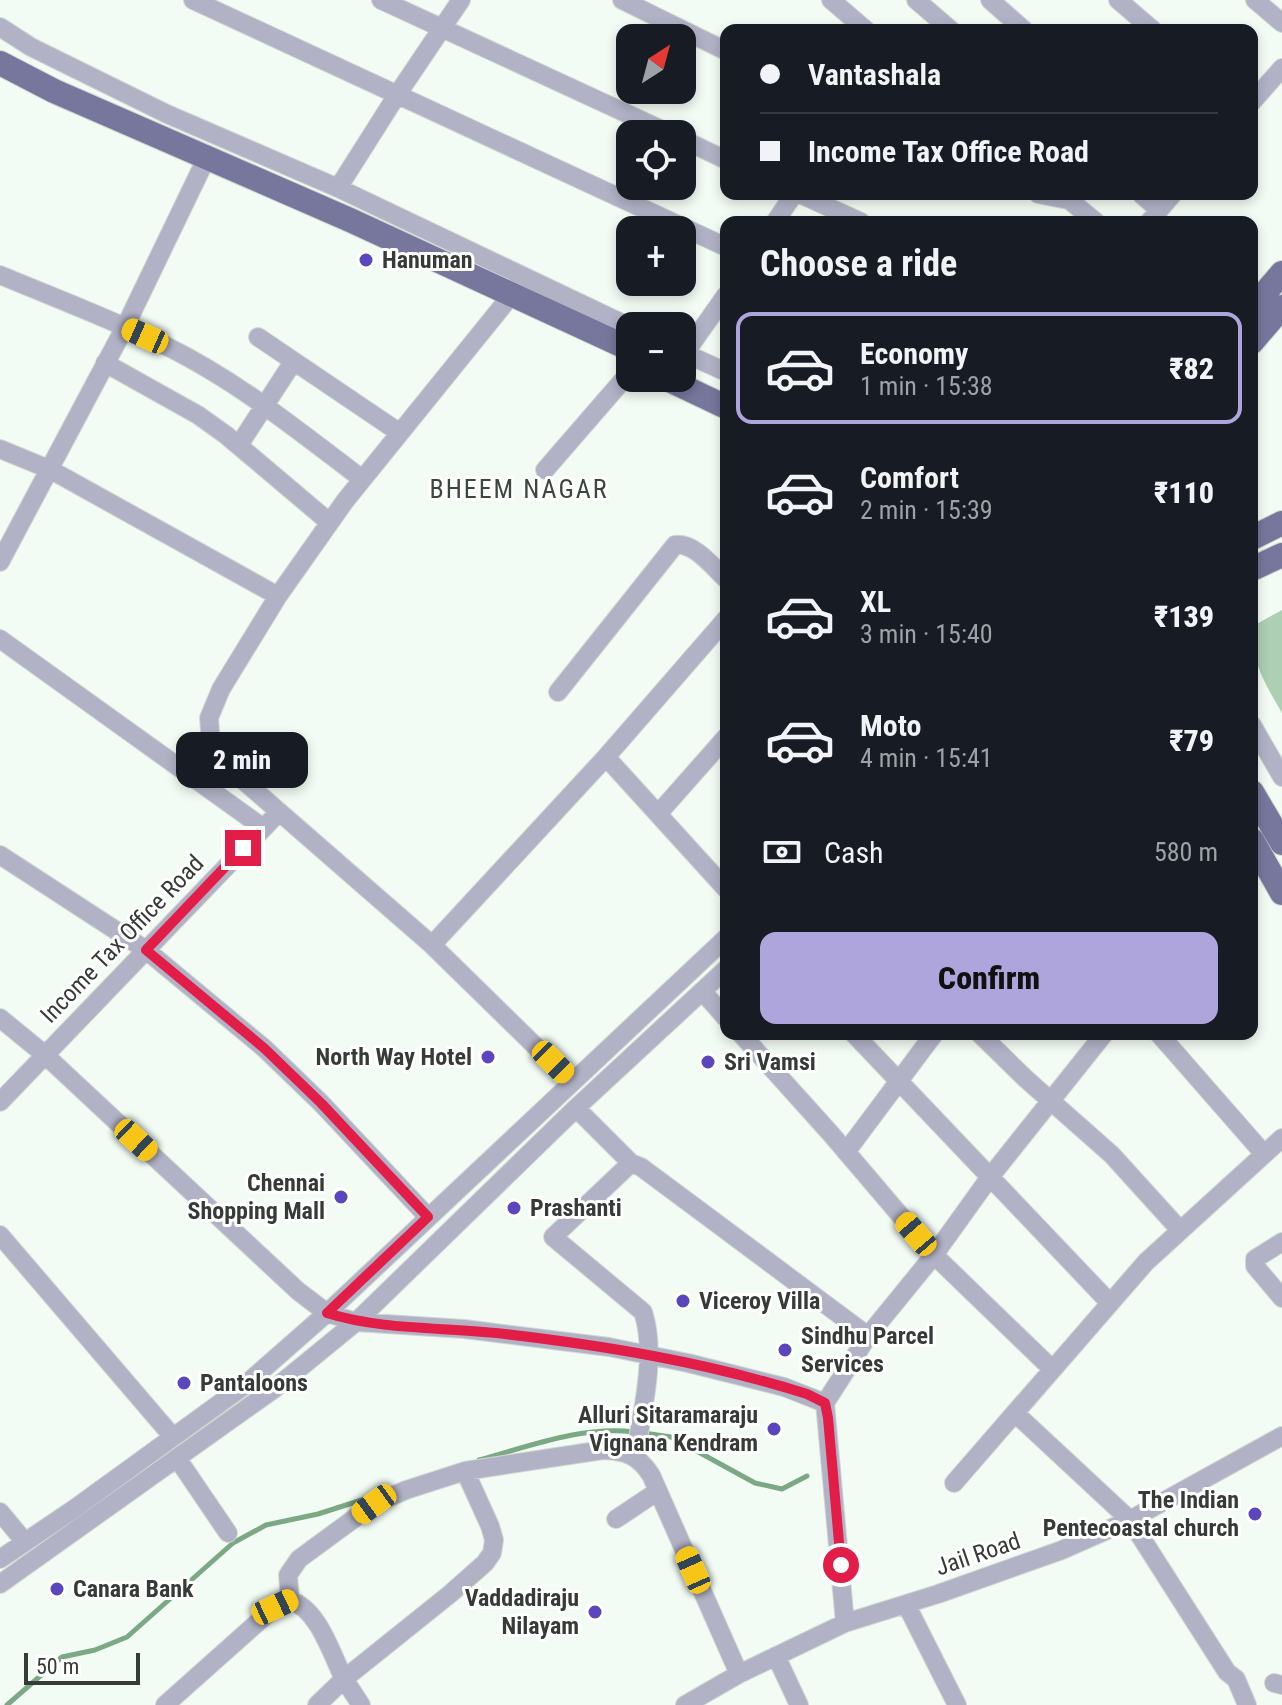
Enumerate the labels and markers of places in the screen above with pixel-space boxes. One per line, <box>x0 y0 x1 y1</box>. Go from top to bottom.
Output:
place label: Hanuman <box>382 246 473 274</box>
marker: Hanuman <box>357 251 375 269</box>
place label: North Way Hotel <box>316 1043 472 1071</box>
marker: North Way Hotel <box>479 1048 497 1066</box>
place label: Sri Vamsi <box>724 1048 816 1076</box>
marker: Sri Vamsi <box>699 1053 717 1071</box>
place label: Chennai Shopping Mall <box>187 1169 325 1225</box>
marker: Chennai Shopping Mall <box>332 1188 350 1206</box>
place label: Prashanti <box>530 1194 622 1222</box>
marker: Prashanti <box>505 1199 523 1217</box>
place label: Viceroy Villa <box>699 1287 820 1315</box>
marker: Viceroy Villa <box>674 1292 692 1310</box>
place label: Sindhu Parcel Services <box>801 1322 934 1378</box>
marker: Sindhu Parcel Services <box>776 1341 794 1359</box>
place label: Pantaloons <box>200 1369 308 1397</box>
marker: Pantaloons <box>175 1374 193 1392</box>
place label: Alluri Sitaramaraju Vignana Kendram <box>578 1401 758 1457</box>
marker: Alluri Sitaramaraju Vignana Kendram <box>765 1420 783 1438</box>
place label: The Indian Pentecoastal church <box>1043 1486 1239 1542</box>
marker: The Indian Pentecoastal church <box>1246 1505 1264 1523</box>
place label: Canara Bank <box>73 1575 194 1603</box>
marker: Canara Bank <box>48 1580 66 1598</box>
place label: Vaddadiraju Nilayam <box>465 1584 579 1640</box>
marker: Vaddadiraju Nilayam <box>586 1603 604 1621</box>

